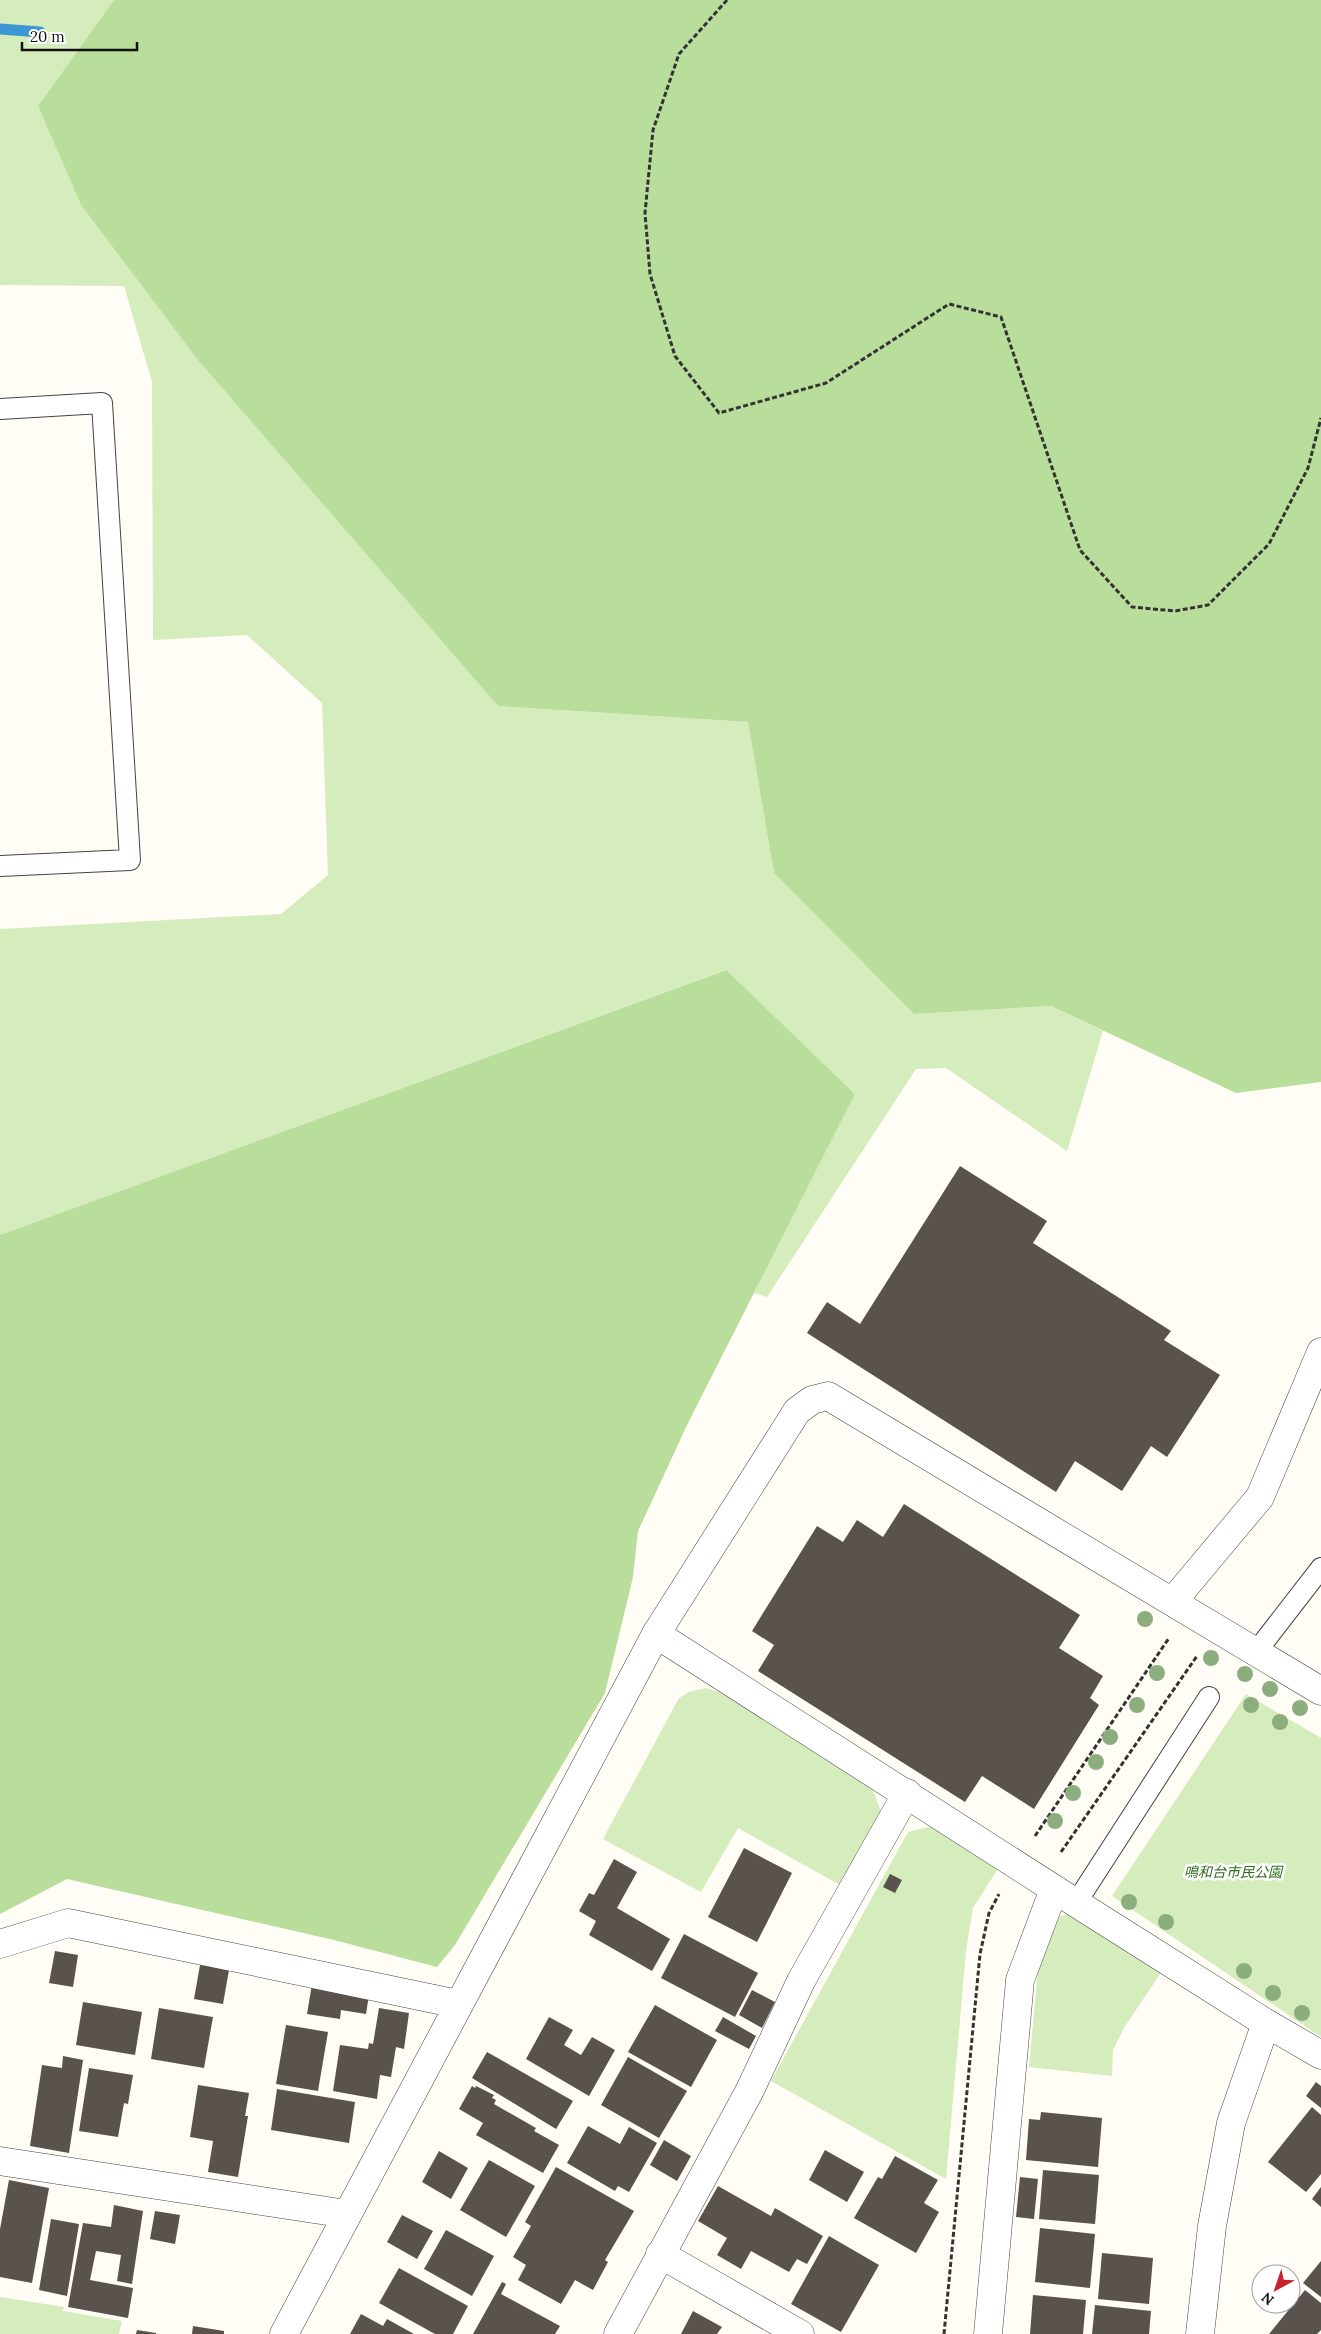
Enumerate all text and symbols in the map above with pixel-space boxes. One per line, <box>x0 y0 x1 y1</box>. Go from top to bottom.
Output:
scale bar <box>22 20 138 52</box>
text: 20 m <box>30 27 65 46</box>
park label: 鳴和台市民公園 <box>1184 1863 1284 1881</box>
north arrow <box>1251 2264 1301 2314</box>
text: N <box>1258 2288 1278 2309</box>

